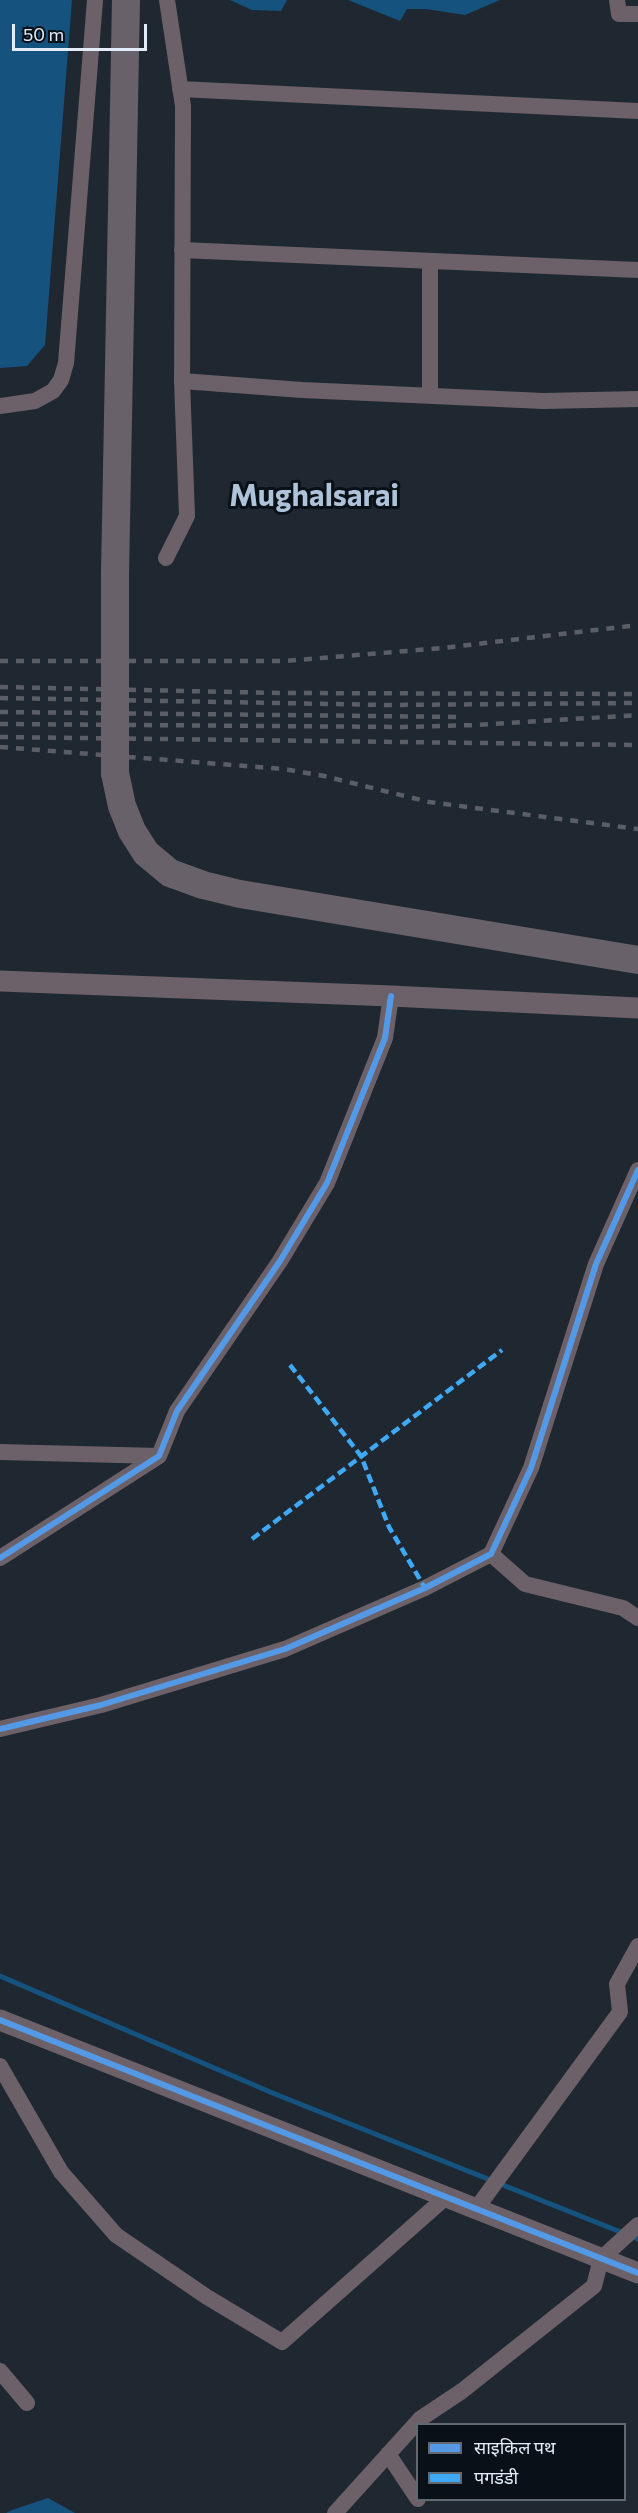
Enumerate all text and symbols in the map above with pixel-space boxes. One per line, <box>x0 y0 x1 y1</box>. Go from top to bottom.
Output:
scale bar <box>15 12 150 50</box>
text: 50 m <box>23 23 64 45</box>
district label: Mughalsarai <box>229 478 399 514</box>
legend <box>416 2423 626 2501</box>
text: साइकिल पथ <box>474 2436 556 2458</box>
text: पगडंडी <box>474 2466 518 2488</box>

